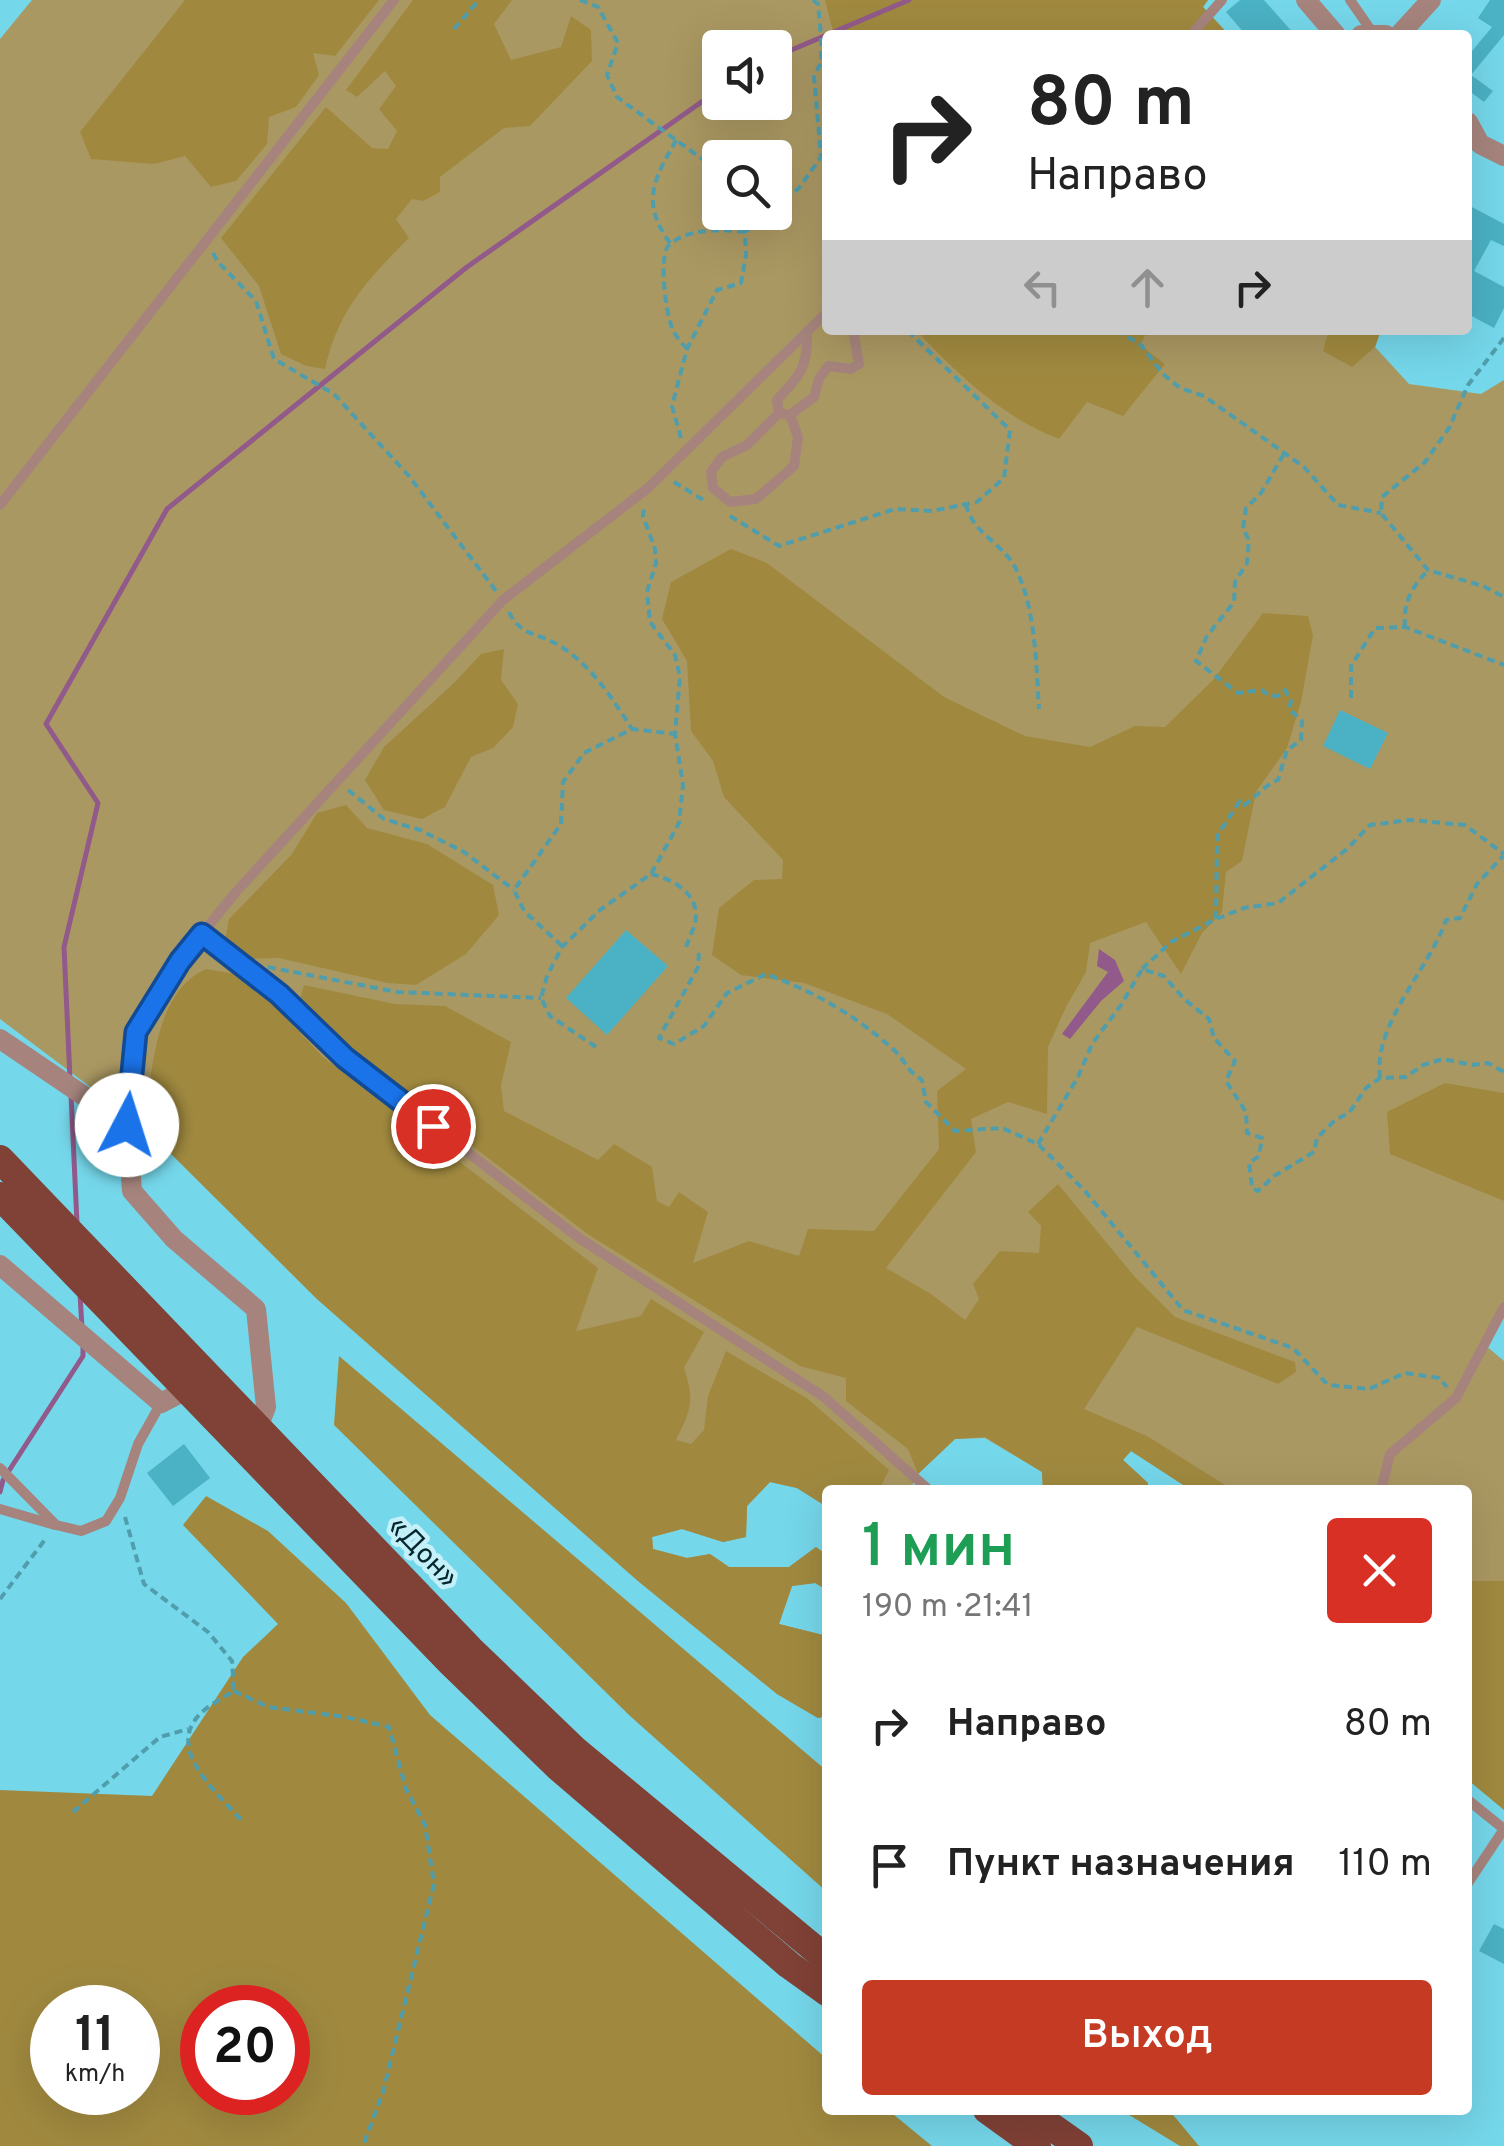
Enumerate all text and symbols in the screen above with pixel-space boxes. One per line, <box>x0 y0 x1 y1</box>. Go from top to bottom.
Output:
map controls <box>702 30 792 230</box>
button: sound <box>702 30 792 120</box>
text: 80 m <box>1027 62 1195 151</box>
icon: right <box>862 70 992 200</box>
button: search <box>702 140 792 230</box>
text: Направо <box>1027 149 1208 206</box>
icon: left <box>1015 260 1070 315</box>
icon: ahead <box>1120 260 1175 315</box>
icon: right <box>1225 260 1280 315</box>
position arrow <box>75 1073 179 1177</box>
pin <box>391 1084 476 1169</box>
icon: arrive <box>406 1099 461 1154</box>
street label: «Дон» <box>379 1510 465 1596</box>
text: 1 мин <box>862 1512 1015 1588</box>
button: close <box>1327 1518 1432 1623</box>
text: 190 m · 21:41 <box>862 1588 1034 1628</box>
icon: right <box>862 1698 917 1753</box>
text: Направо <box>947 1701 1107 1750</box>
text: 80 m <box>1344 1701 1432 1750</box>
icon: arrive <box>862 1838 917 1893</box>
text: Пункт назначения <box>947 1841 1295 1890</box>
text: 110 m <box>1338 1841 1432 1890</box>
button: Выход <box>862 1980 1432 2095</box>
speed limit sign: 20 <box>180 1985 310 2115</box>
text: 11 <box>75 2006 115 2069</box>
text: km/h <box>65 2059 125 2091</box>

